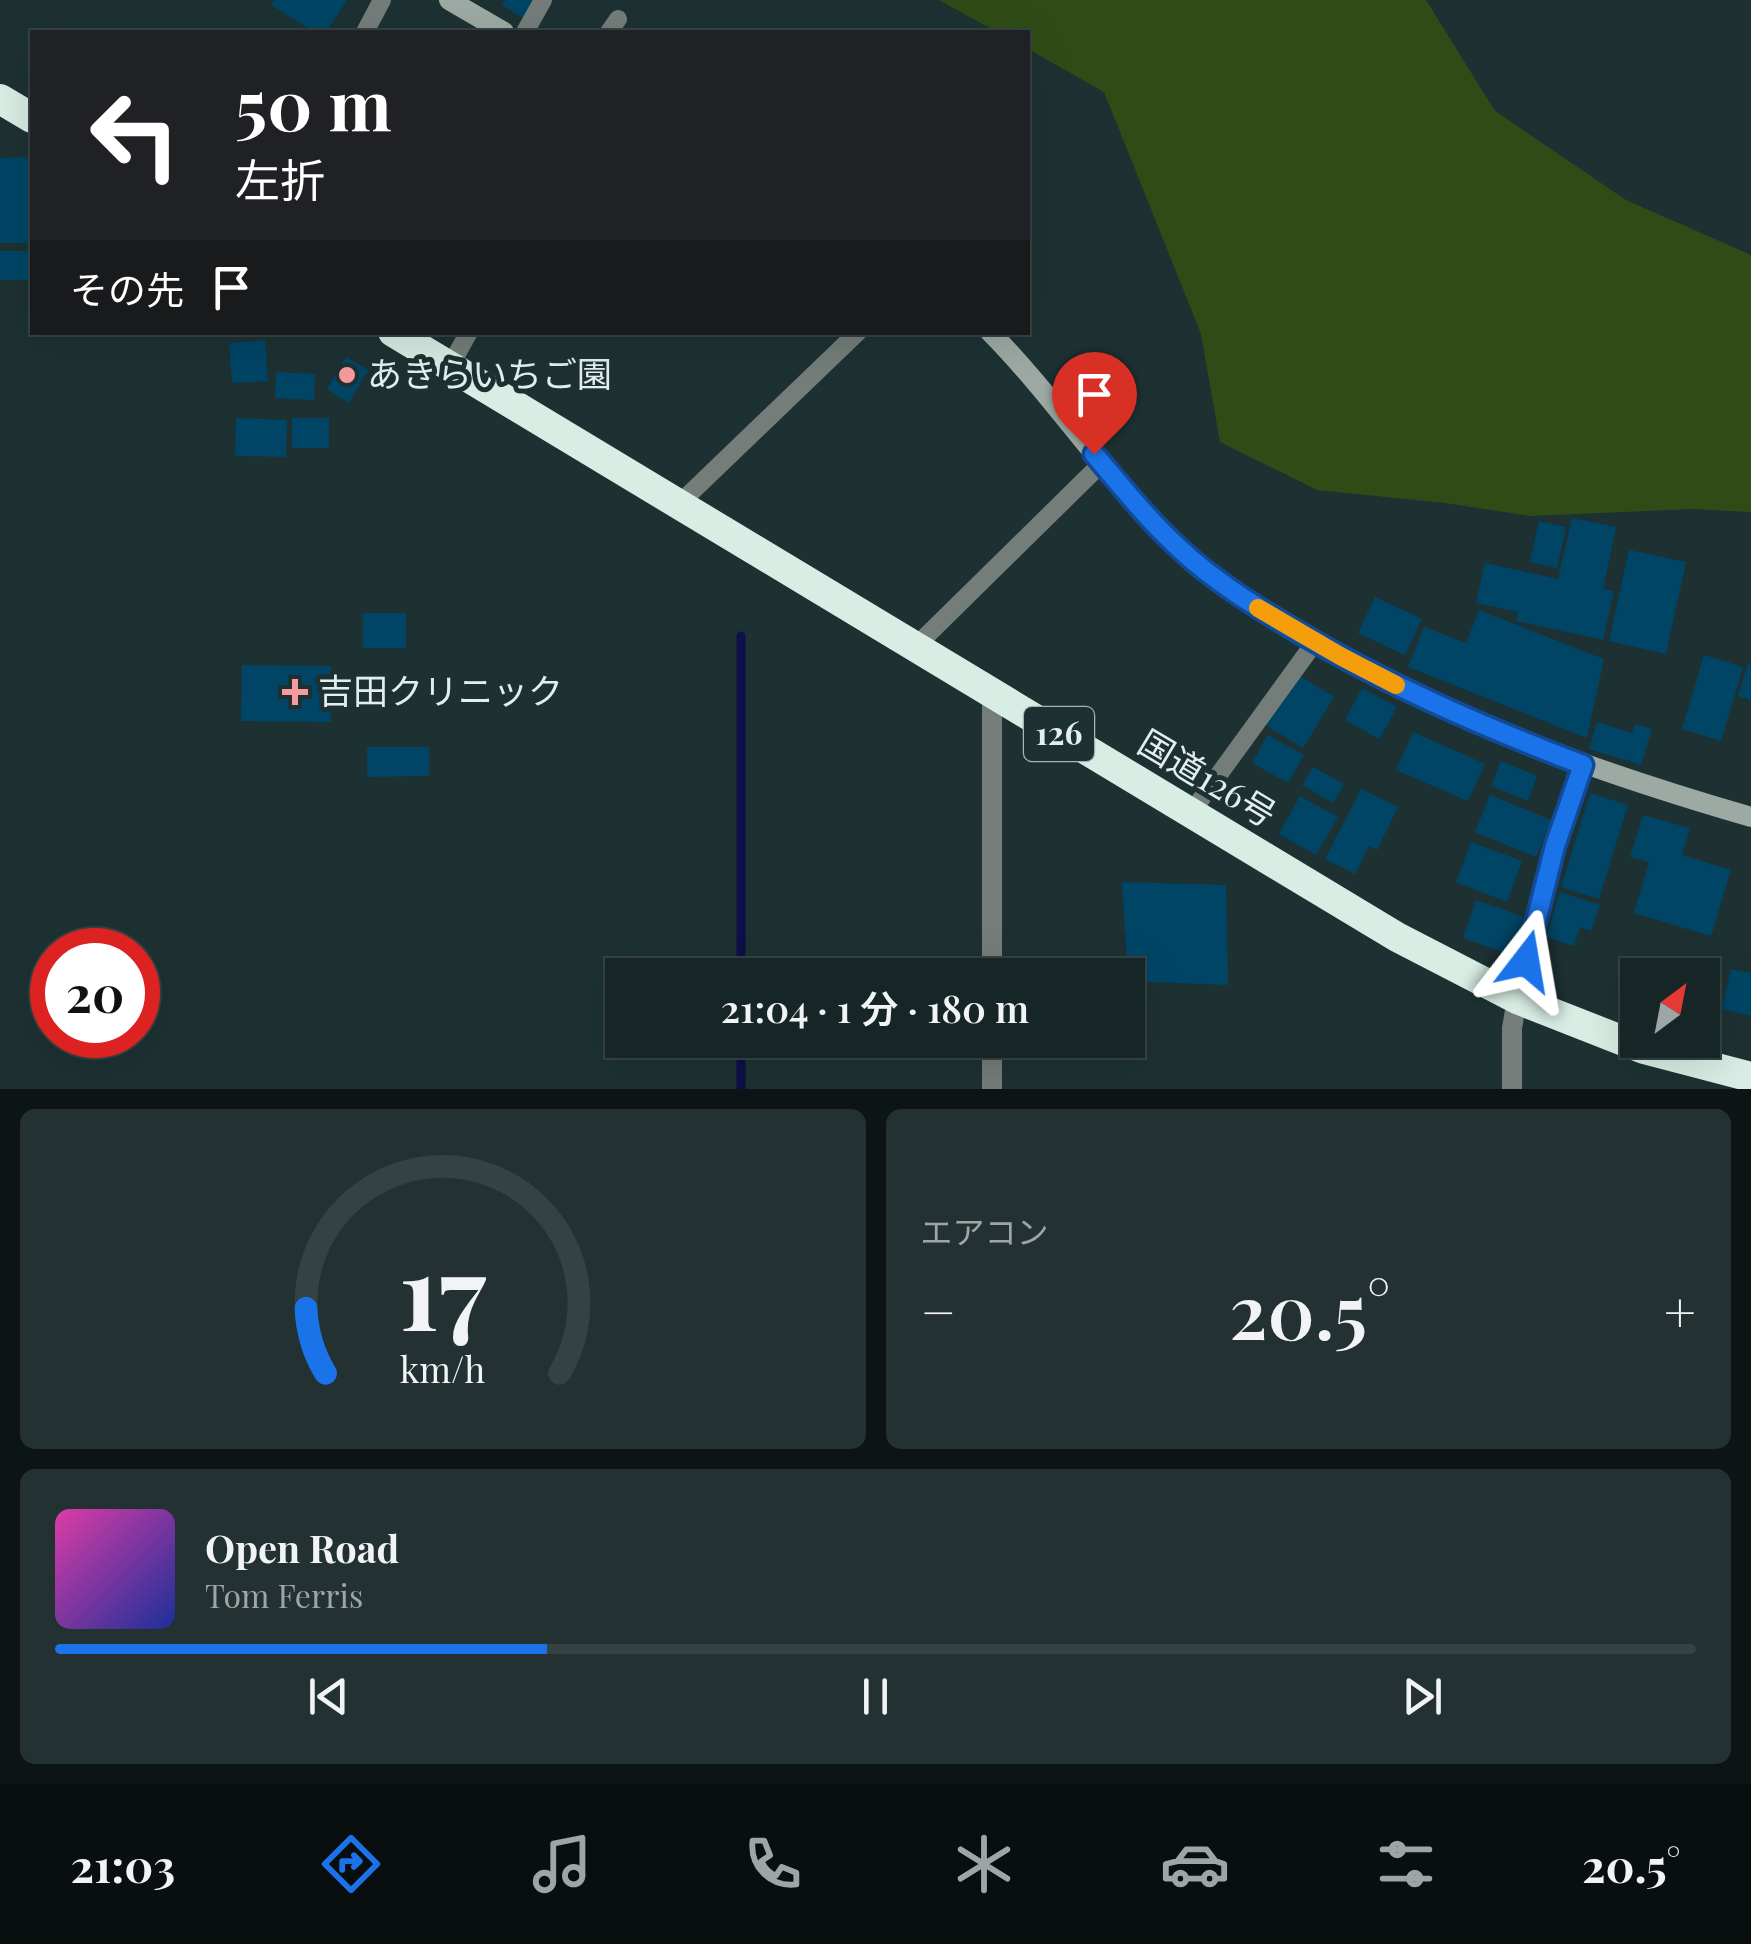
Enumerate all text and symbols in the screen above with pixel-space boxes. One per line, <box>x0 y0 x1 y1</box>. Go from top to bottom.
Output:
text: 50 m <box>235 55 392 149</box>
icon: left <box>70 70 200 200</box>
text: 左折 <box>235 148 325 208</box>
icon: arrive <box>204 260 259 315</box>
text: その先 <box>70 263 184 314</box>
place label: あきらいちご園 <box>367 349 612 396</box>
pin <box>1052 352 1137 455</box>
marker: あきらいちご園 <box>336 364 358 386</box>
icon: arrive <box>1067 367 1122 422</box>
place label: 吉田クリニック <box>318 666 563 713</box>
marker: 吉田クリニック <box>282 679 308 705</box>
road number: 126 <box>1024 707 1094 761</box>
street label: 国道126号 <box>1131 717 1286 836</box>
position arrow <box>1474 909 1578 1013</box>
speed limit sign: 20 <box>30 928 160 1058</box>
north arrow <box>1620 958 1720 1058</box>
map controls <box>1620 958 1720 1058</box>
text: 21:04 · 1 分 · 180 m <box>721 982 1029 1033</box>
text: エアコン <box>921 1209 1049 1252</box>
text: 17 <box>399 1218 487 1357</box>
text: 20.5° <box>1229 1259 1391 1359</box>
text: − <box>921 1273 956 1347</box>
text: + <box>1664 1273 1696 1347</box>
text: km/h <box>400 1344 486 1392</box>
text: Open Road <box>205 1522 399 1573</box>
text: Tom Ferris <box>205 1573 363 1616</box>
icon: previous <box>301 1669 356 1724</box>
icon: pause <box>848 1669 903 1724</box>
icon: next <box>1395 1669 1450 1724</box>
icon: directions <box>316 1829 386 1899</box>
icon: music <box>527 1829 597 1899</box>
icon: phone <box>738 1829 808 1899</box>
icon: climate <box>949 1829 1019 1899</box>
icon: car <box>1160 1829 1230 1899</box>
icon: filters <box>1371 1829 1441 1899</box>
text: 21:03 <box>70 1834 175 1894</box>
text: 20.5° <box>1582 1834 1681 1894</box>

